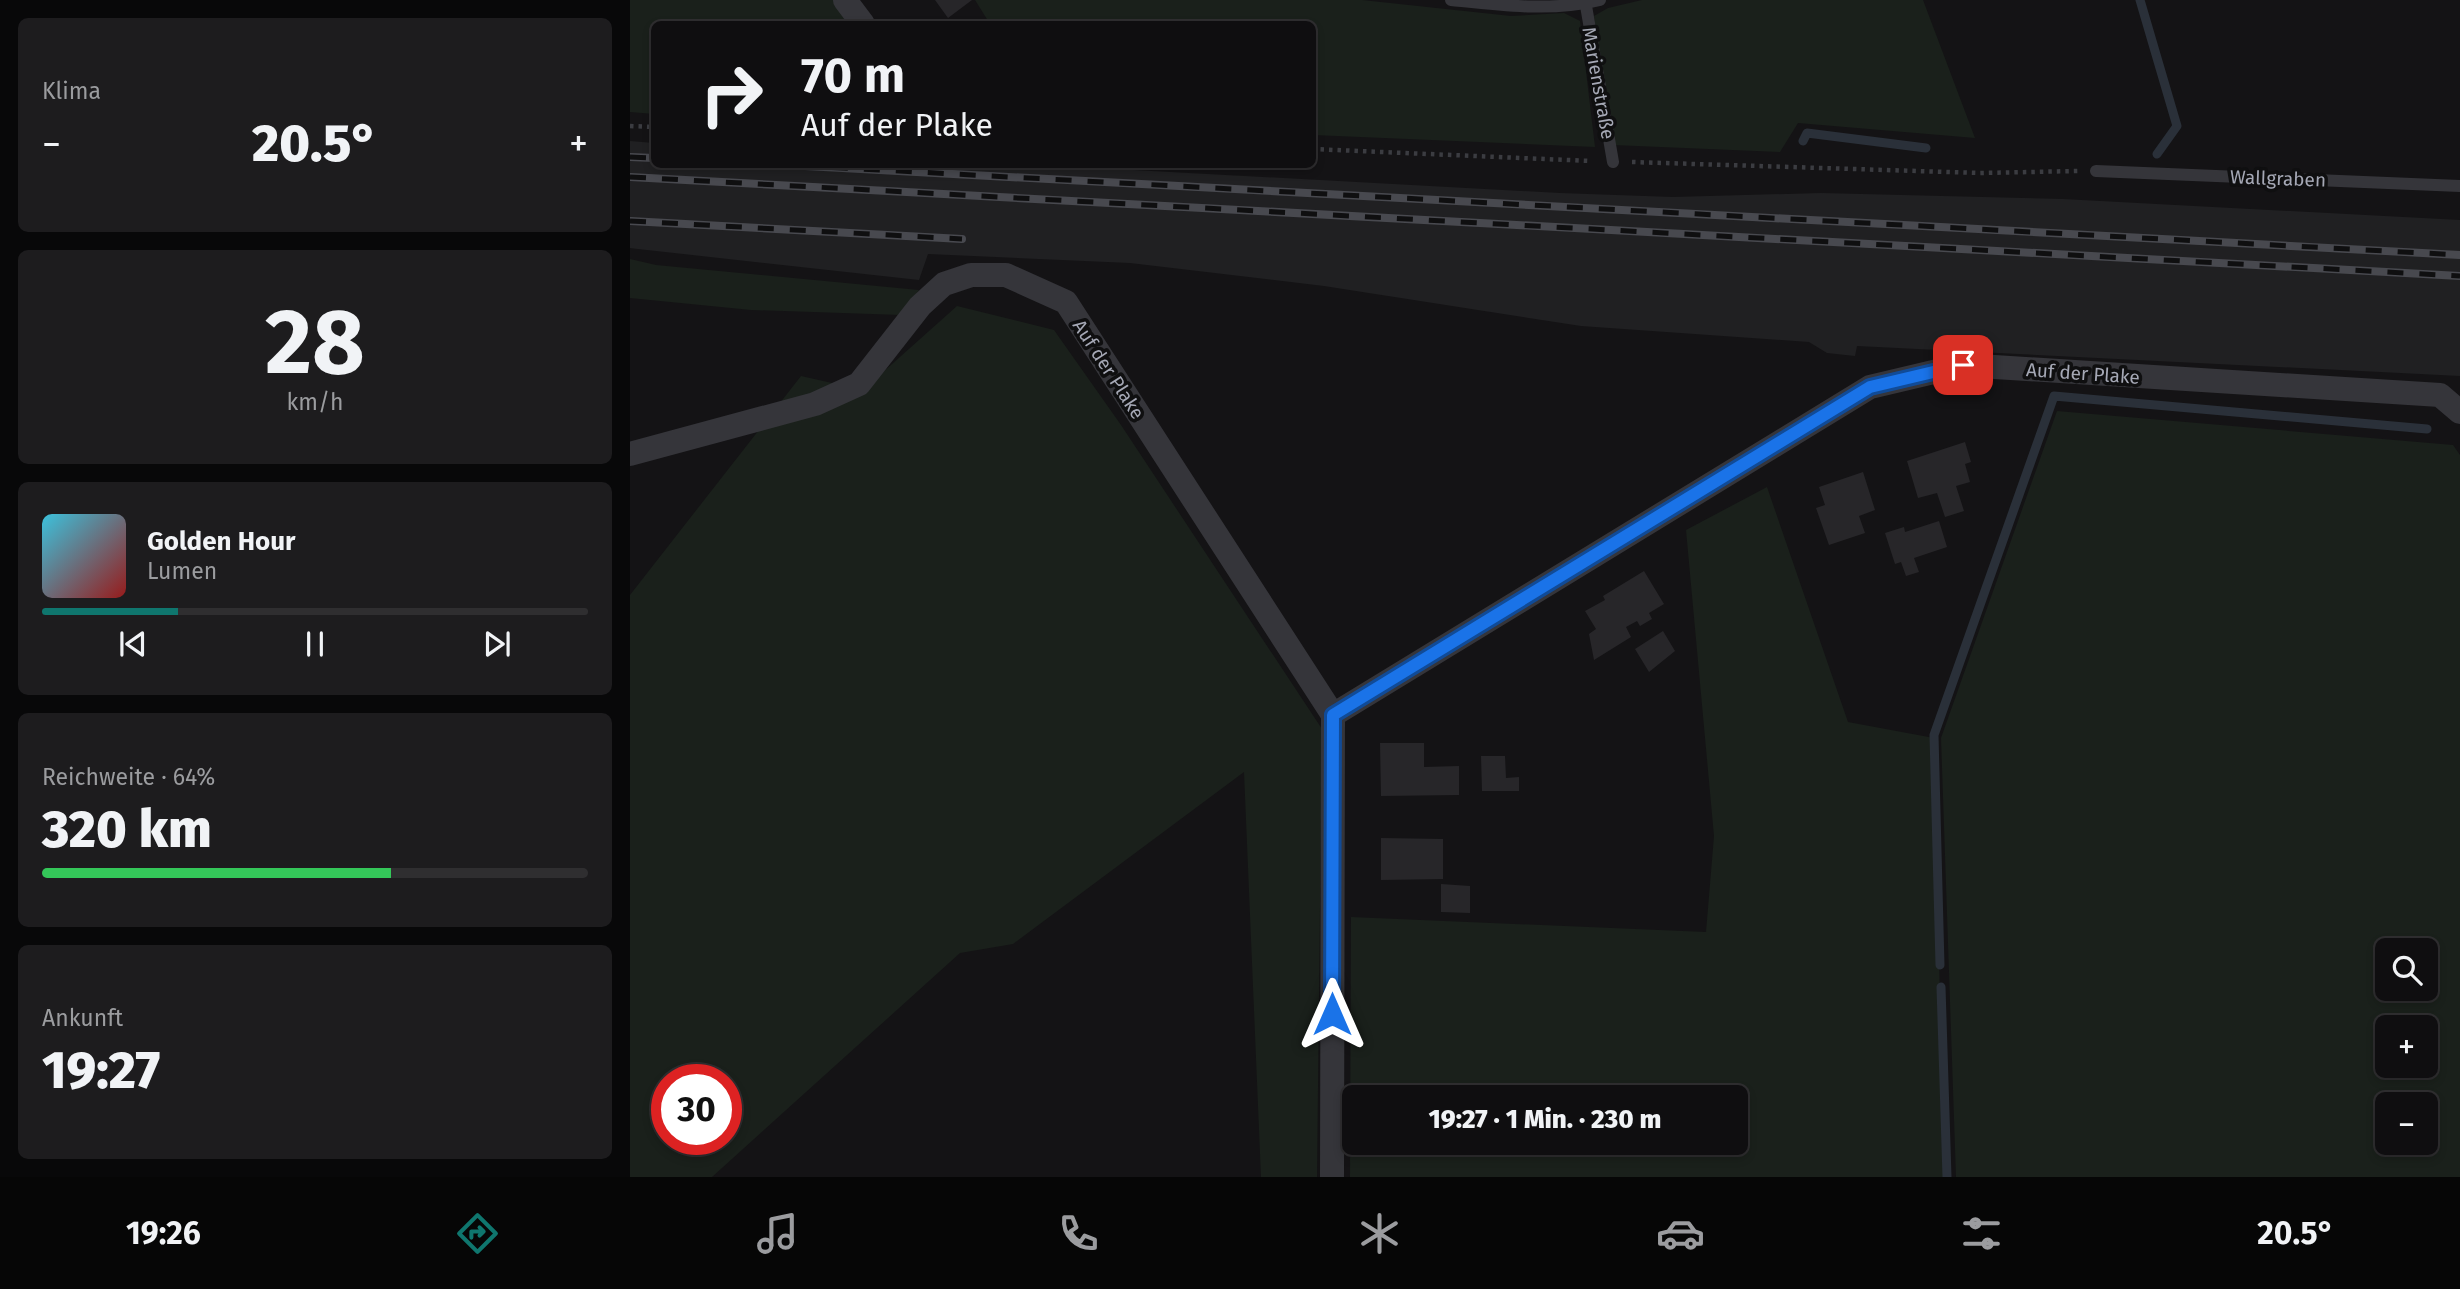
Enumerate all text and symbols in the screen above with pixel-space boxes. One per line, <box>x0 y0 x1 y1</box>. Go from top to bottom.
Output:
street label: Marienstraße <box>1577 25 1620 141</box>
text: 70 m <box>801 46 905 105</box>
icon: right <box>686 49 777 140</box>
text: Klima <box>42 77 101 105</box>
text: Auf der Plake <box>801 106 993 144</box>
text: 20.5° <box>252 112 378 175</box>
text: − <box>42 121 61 167</box>
text: + <box>569 121 588 167</box>
street label: Wallgraben <box>2230 165 2326 192</box>
text: 28 <box>265 288 365 397</box>
street label: Auf der Plake <box>1068 315 1149 423</box>
pin <box>1933 335 1993 395</box>
icon: arrive <box>1944 346 1982 384</box>
street label: Auf der Plake <box>2025 358 2141 389</box>
text: km/h <box>287 388 343 416</box>
text: Golden Hour <box>147 526 295 557</box>
text: Lumen <box>147 557 217 585</box>
icon: previous <box>114 625 152 663</box>
icon: pause <box>296 625 334 663</box>
icon: next <box>478 625 516 663</box>
text: Reichweite · 64% <box>42 763 215 791</box>
text: 320 km <box>42 798 212 861</box>
map controls <box>2375 938 2438 1155</box>
button: search <box>2375 938 2438 1001</box>
position arrow <box>1295 977 1369 1051</box>
text: Ankunft <box>42 1004 123 1032</box>
button: + <box>2375 1015 2438 1078</box>
text: 19:27 <box>42 1039 160 1102</box>
speed limit sign: 30 <box>651 1064 742 1155</box>
button: − <box>2375 1092 2438 1155</box>
text: 19:27 · 1 Min. · 230 m <box>1429 1104 1661 1135</box>
icon: directions <box>453 1209 502 1258</box>
icon: music <box>753 1209 802 1258</box>
icon: phone <box>1054 1209 1103 1258</box>
icon: climate <box>1355 1209 1404 1258</box>
icon: car <box>1656 1209 1705 1258</box>
icon: filters <box>1957 1209 2006 1258</box>
text: 19:26 <box>126 1214 201 1252</box>
text: 20.5° <box>2257 1214 2334 1252</box>

